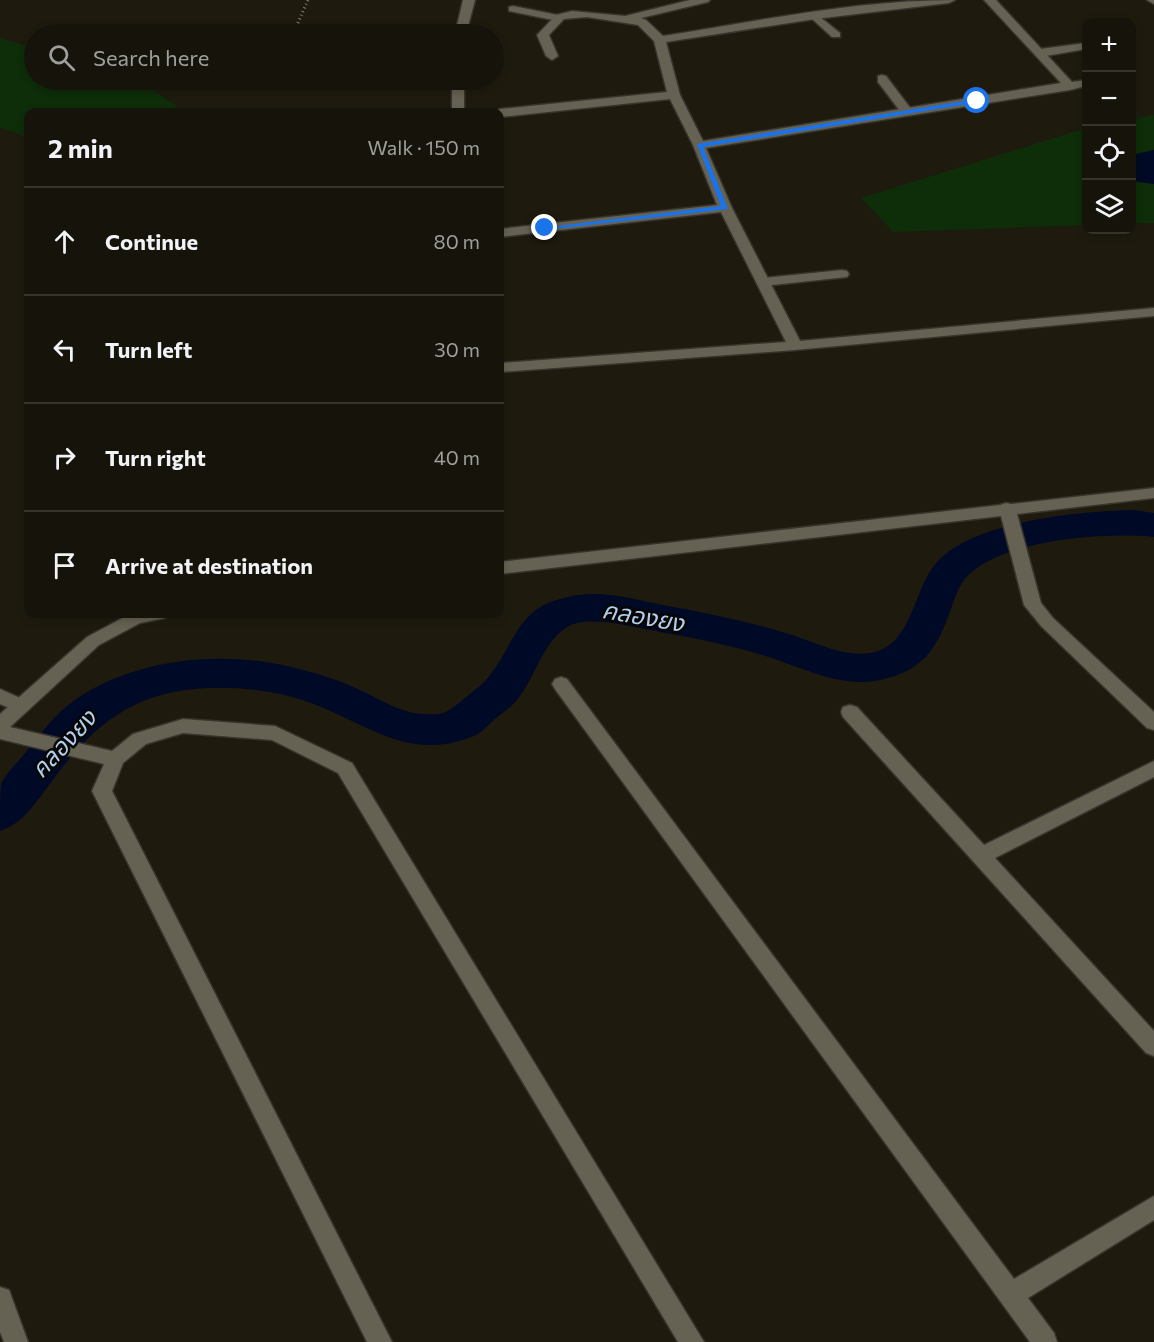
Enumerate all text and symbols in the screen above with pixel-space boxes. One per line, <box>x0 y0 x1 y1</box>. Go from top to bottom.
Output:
map controls <box>1082 18 1136 234</box>
button: + <box>1082 18 1136 72</box>
search box <box>24 24 504 90</box>
icon: search <box>45 41 78 74</box>
text: Search here <box>93 44 209 71</box>
button: − <box>1082 72 1136 126</box>
route start <box>963 87 989 113</box>
button: locate <box>1082 126 1136 180</box>
text: 2 min <box>48 132 113 163</box>
text: Walk · 150 m <box>368 135 480 159</box>
button: layers <box>1082 180 1136 234</box>
route end <box>531 214 557 240</box>
icon: ahead <box>48 225 81 258</box>
text: Continue <box>105 228 198 255</box>
text: 80 m <box>434 229 480 253</box>
icon: left <box>48 333 81 366</box>
text: Turn left <box>105 336 192 363</box>
text: 30 m <box>434 337 480 361</box>
icon: right <box>48 441 81 474</box>
text: Turn right <box>105 444 206 471</box>
text: 40 m <box>434 445 480 469</box>
icon: arrive <box>48 549 81 582</box>
text: Arrive at destination <box>105 552 313 579</box>
water label: คลองยง <box>600 594 687 637</box>
water label: คลองยง <box>24 702 102 783</box>

